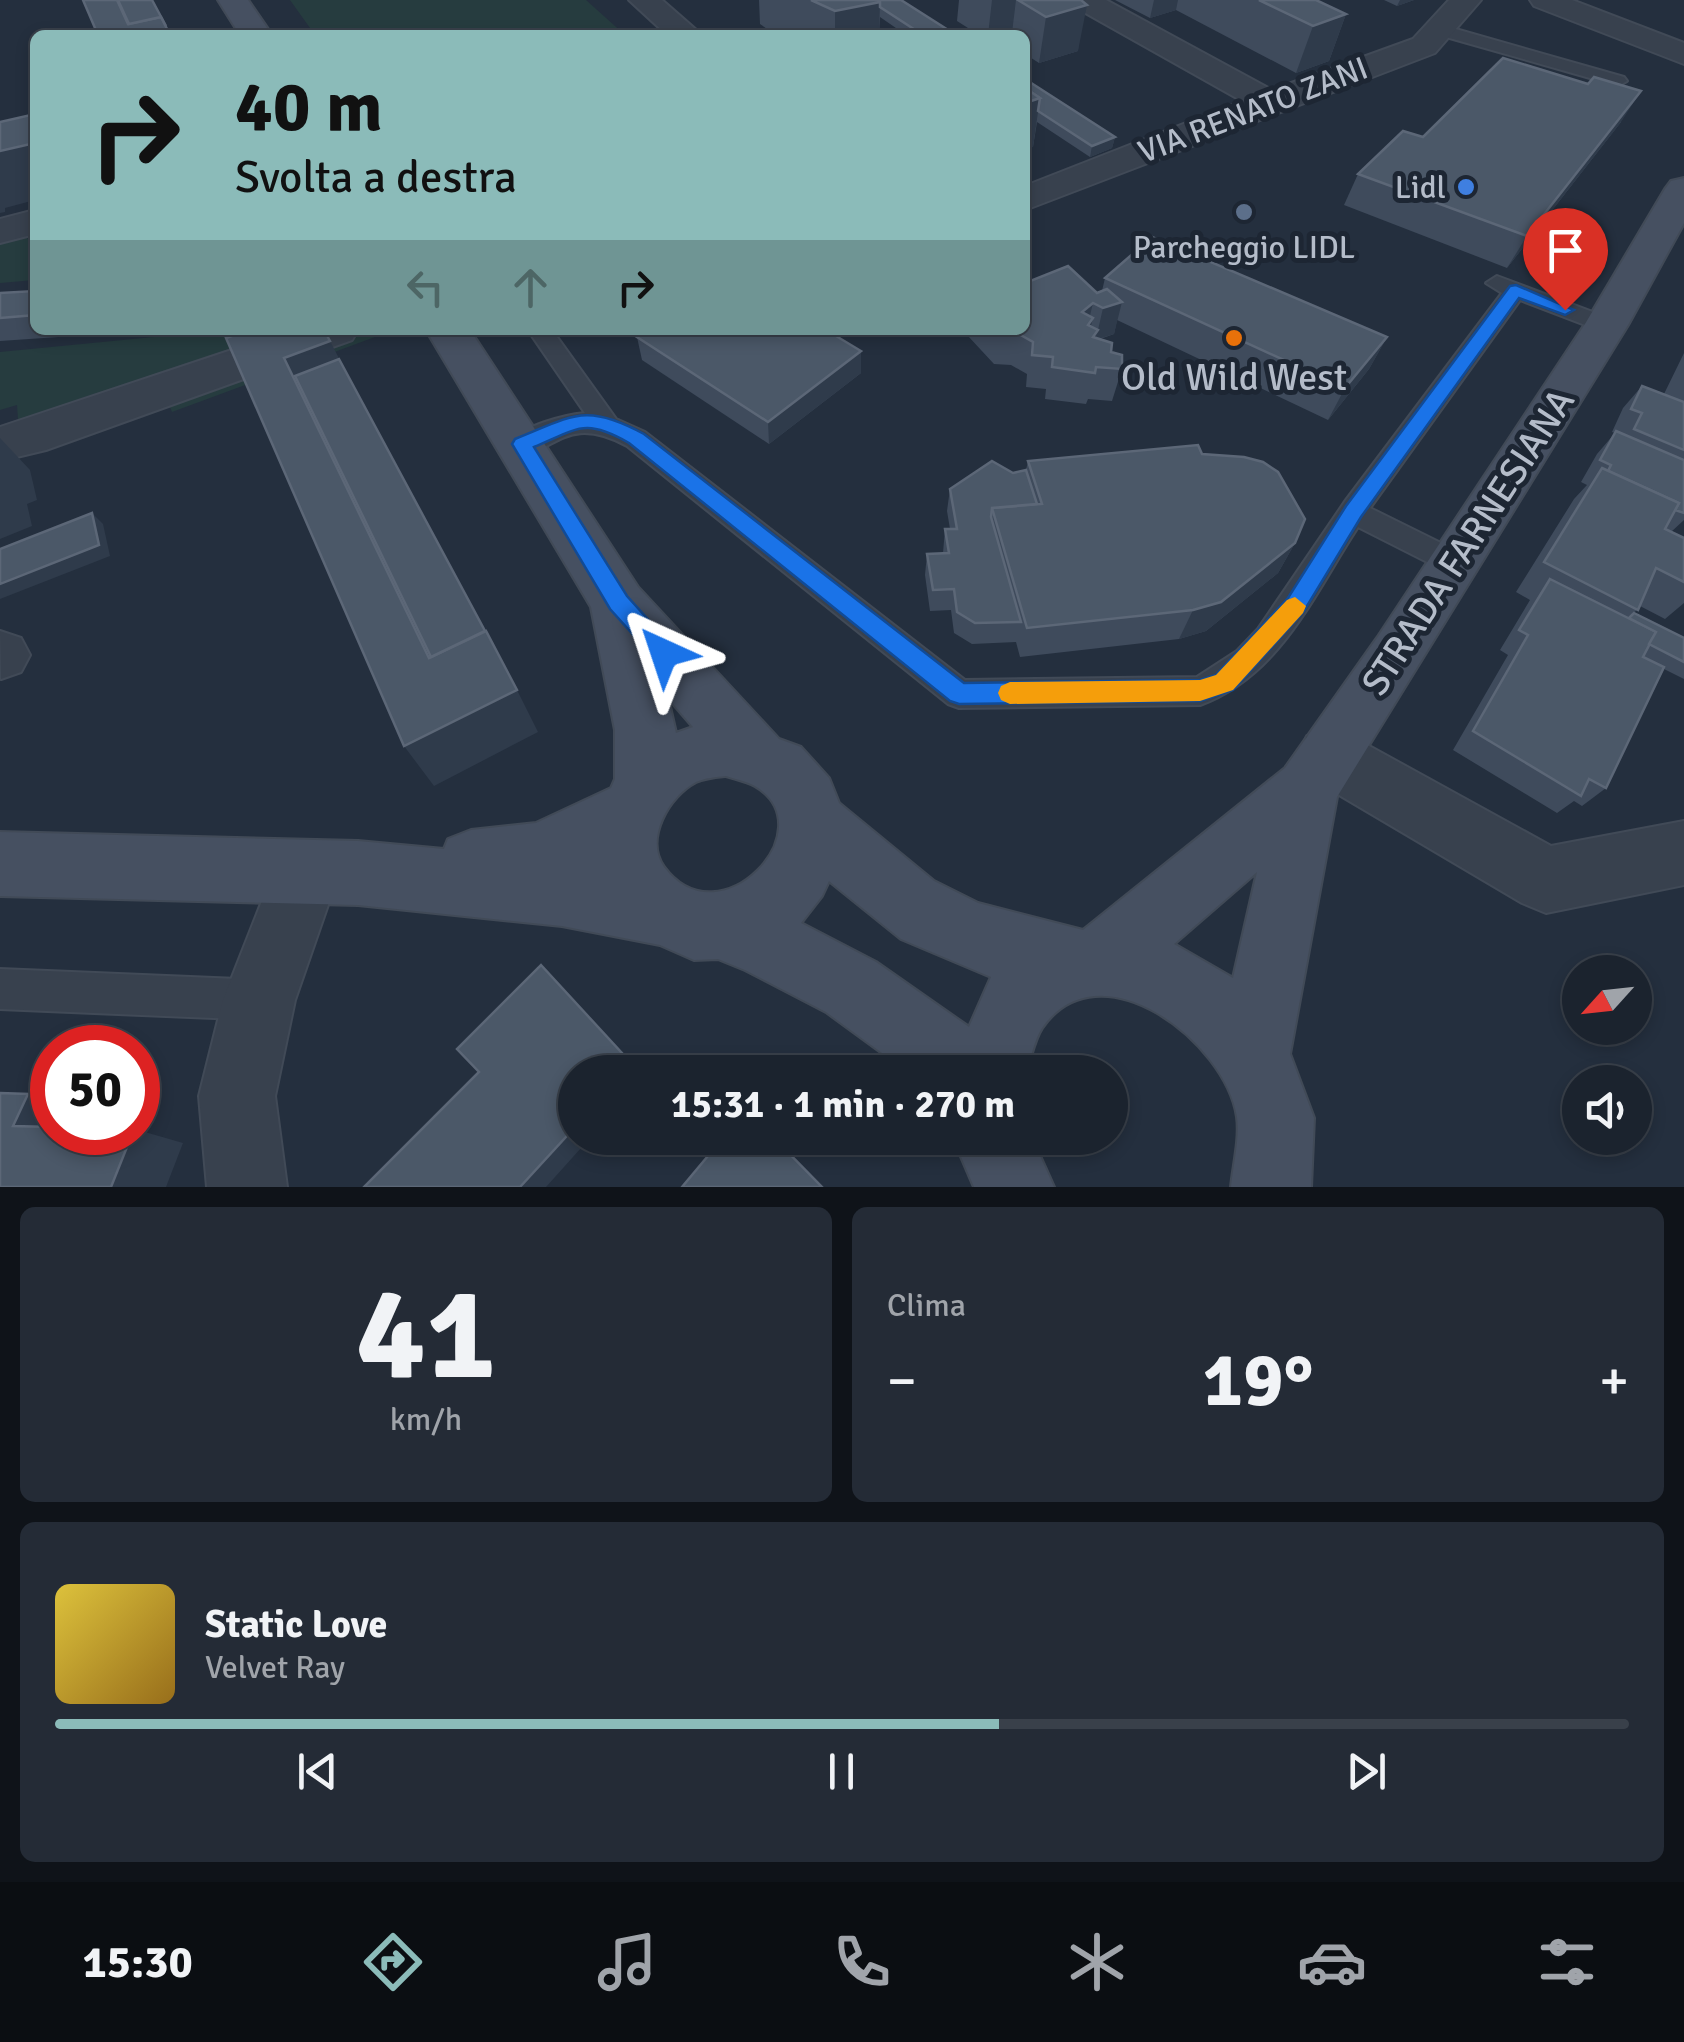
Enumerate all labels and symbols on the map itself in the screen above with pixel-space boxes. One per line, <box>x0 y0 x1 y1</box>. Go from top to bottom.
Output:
street label: VIA RENATO ZANI <box>1133 48 1373 172</box>
place label: Lidl <box>1395 168 1446 207</box>
marker: Lidl <box>1455 176 1477 198</box>
marker: Parcheggio LIDL <box>1233 201 1255 223</box>
pin <box>1523 208 1608 311</box>
place label: Parcheggio LIDL <box>1133 228 1355 267</box>
marker: Old Wild West <box>1223 327 1245 349</box>
place label: Old Wild West <box>1121 354 1347 401</box>
street label: STRADA FARNESIANA <box>1351 380 1585 704</box>
position arrow <box>612 601 716 705</box>
north arrow <box>1562 955 1652 1045</box>
speed limit sign: 50 <box>30 1025 160 1155</box>

